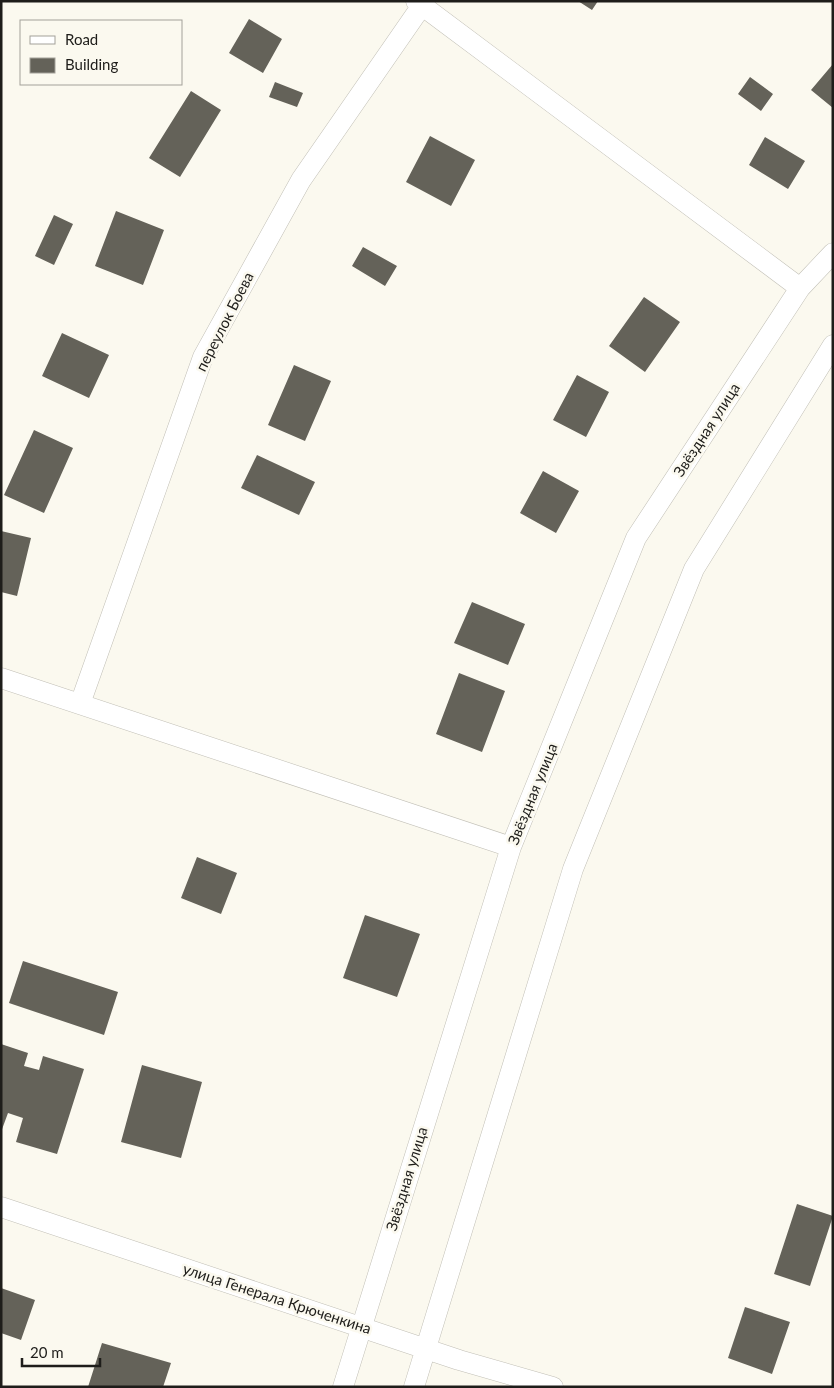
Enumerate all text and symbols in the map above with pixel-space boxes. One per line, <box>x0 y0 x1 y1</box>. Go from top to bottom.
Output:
legend <box>20 20 182 85</box>
text: Road <box>65 30 98 48</box>
text: Building <box>65 55 118 73</box>
street label: переулок Боева <box>191 269 257 374</box>
street label: Звёздная улица <box>669 379 743 480</box>
street label: Звёздная улица <box>504 740 561 847</box>
street label: Звёздная улица <box>382 1124 430 1233</box>
street label: улица Генерала Крюченкина <box>181 1259 374 1337</box>
scale bar <box>22 1336 100 1368</box>
text: 20 m <box>30 1343 64 1361</box>

